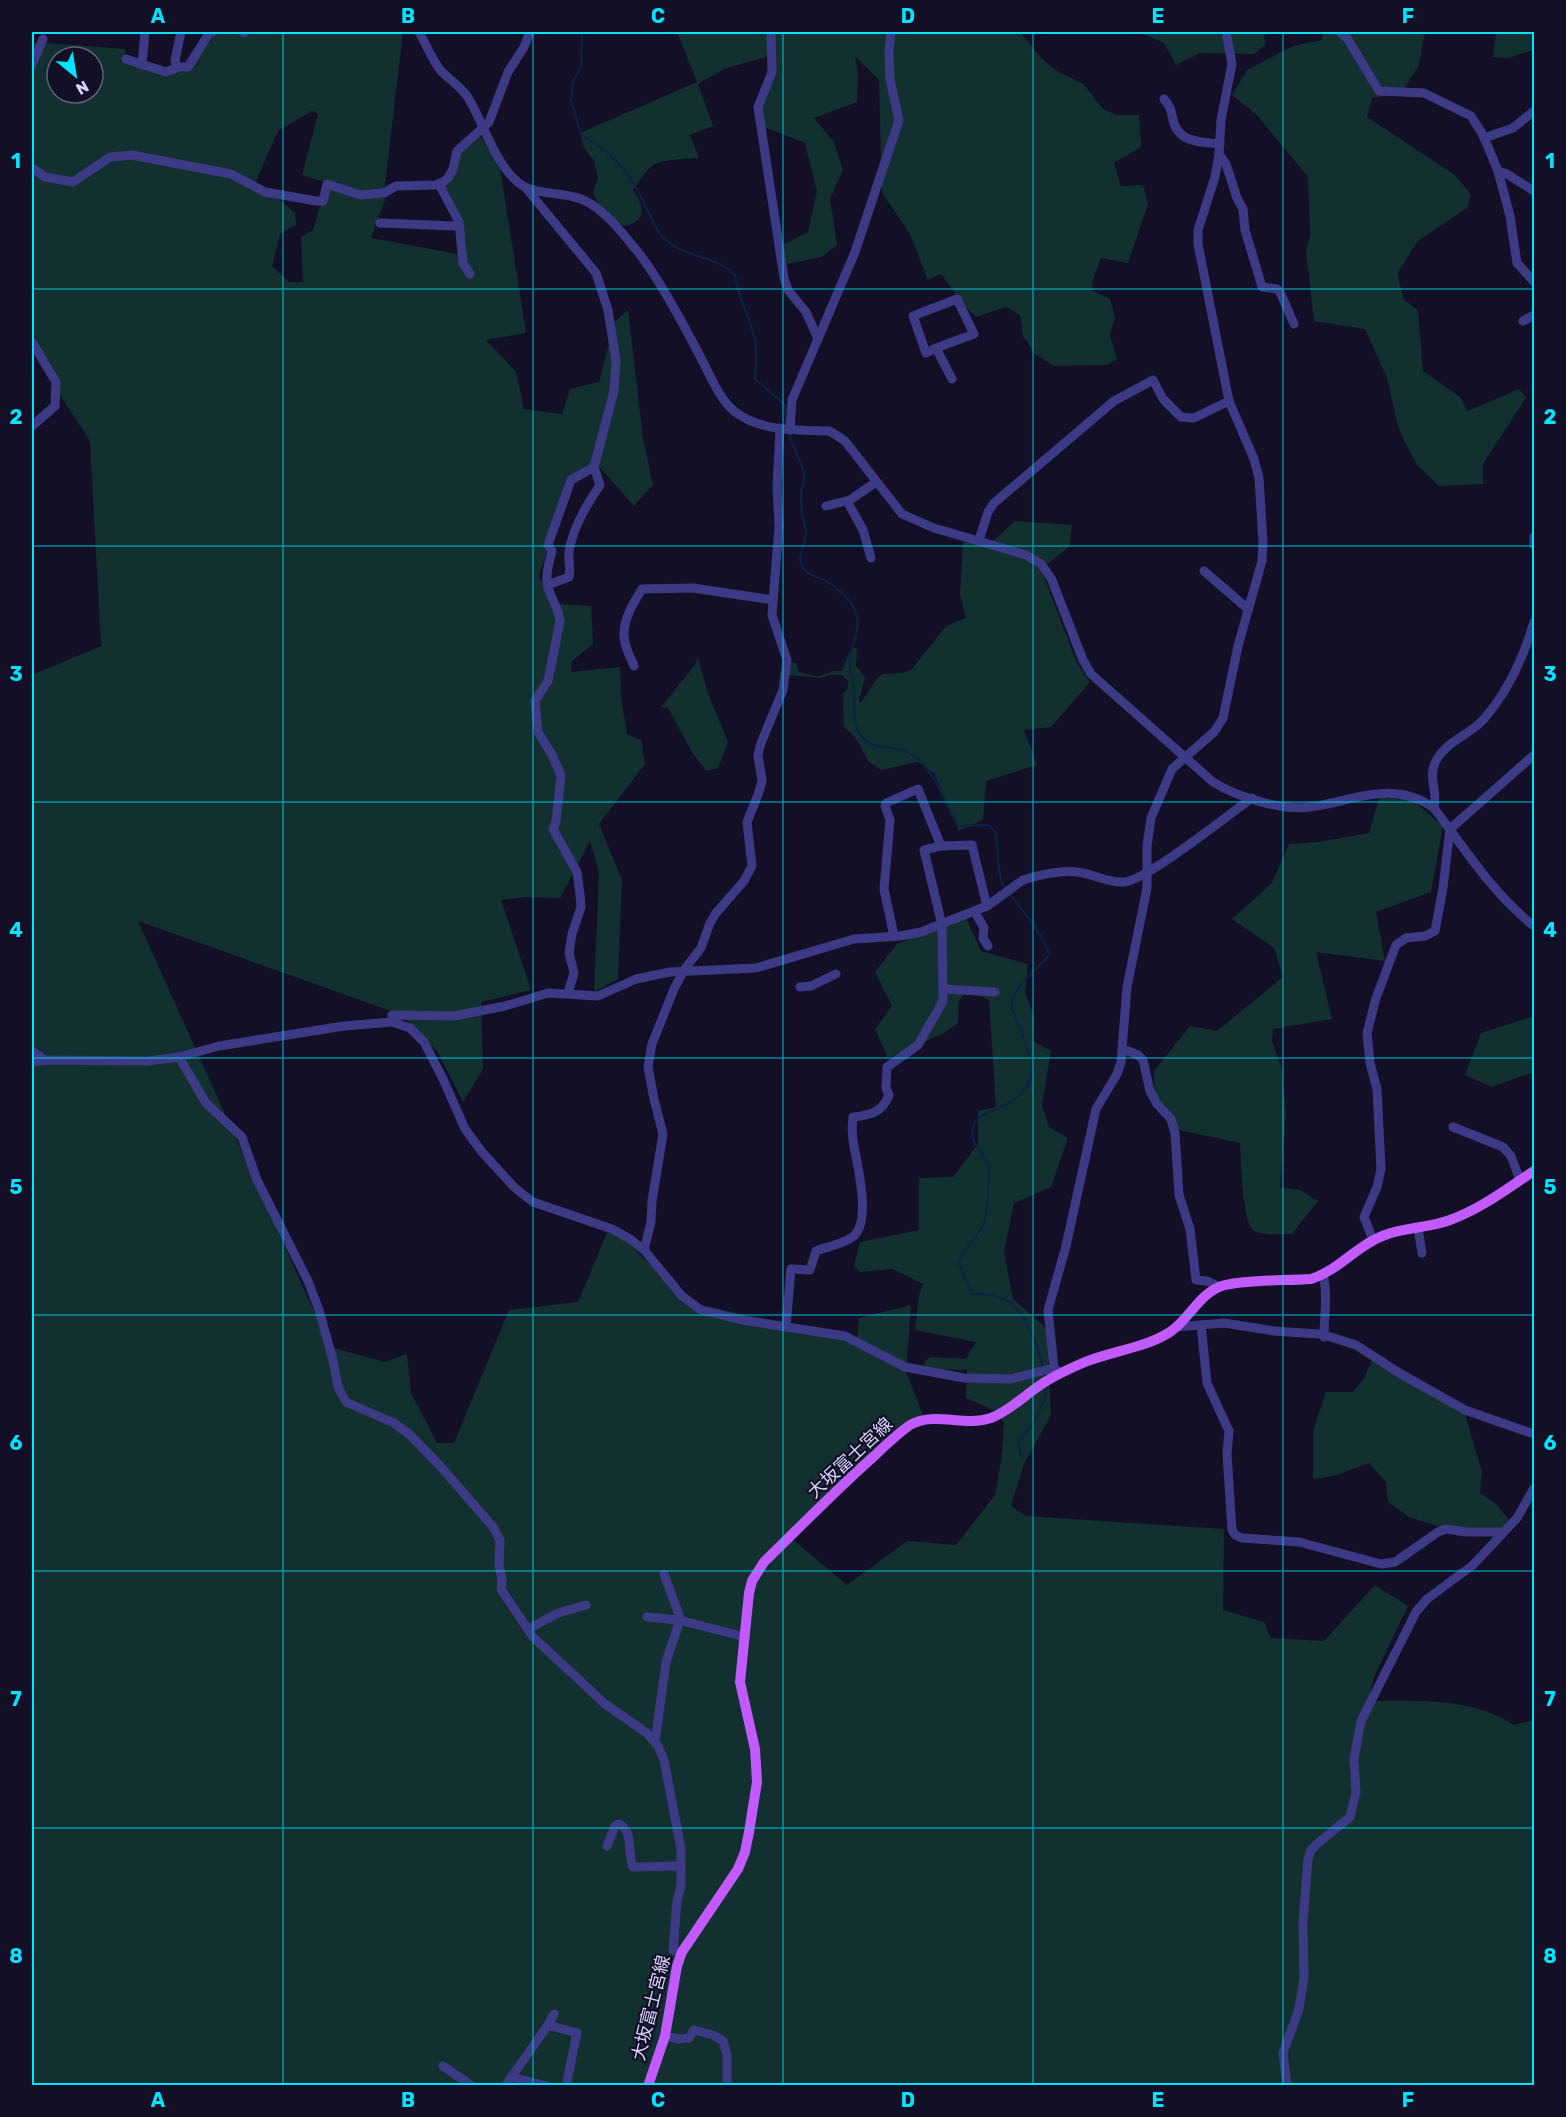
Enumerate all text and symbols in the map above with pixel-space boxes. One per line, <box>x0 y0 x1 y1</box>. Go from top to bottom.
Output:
text: A <box>151 4 166 28</box>
text: B <box>401 4 415 28</box>
text: C <box>651 4 665 28</box>
text: D <box>901 4 915 28</box>
text: E <box>1152 4 1164 28</box>
text: F <box>1402 4 1414 28</box>
north arrow <box>45 45 105 105</box>
text: N <box>73 76 92 99</box>
text: 1 <box>11 149 21 173</box>
text: 1 <box>1545 149 1555 173</box>
text: 2 <box>10 405 23 429</box>
text: 2 <box>1544 405 1557 429</box>
text: 3 <box>9 662 23 686</box>
text: 3 <box>1543 662 1557 686</box>
text: 4 <box>9 918 23 942</box>
text: 4 <box>1543 918 1557 942</box>
text: 5 <box>10 1175 23 1199</box>
text: 5 <box>1544 1175 1557 1199</box>
street label: 大坂富士宮線 <box>803 1413 897 1503</box>
text: 6 <box>9 1431 23 1455</box>
text: 6 <box>1543 1431 1557 1455</box>
text: 7 <box>10 1687 22 1711</box>
text: 7 <box>1544 1687 1556 1711</box>
text: 8 <box>9 1944 23 1968</box>
text: 8 <box>1543 1944 1557 1968</box>
street label: 大坂富士宮線 <box>627 1953 675 2063</box>
text: A <box>151 2088 166 2112</box>
text: B <box>401 2088 415 2112</box>
text: C <box>651 2088 665 2112</box>
text: D <box>901 2088 915 2112</box>
text: E <box>1152 2088 1164 2112</box>
text: F <box>1402 2088 1414 2112</box>

